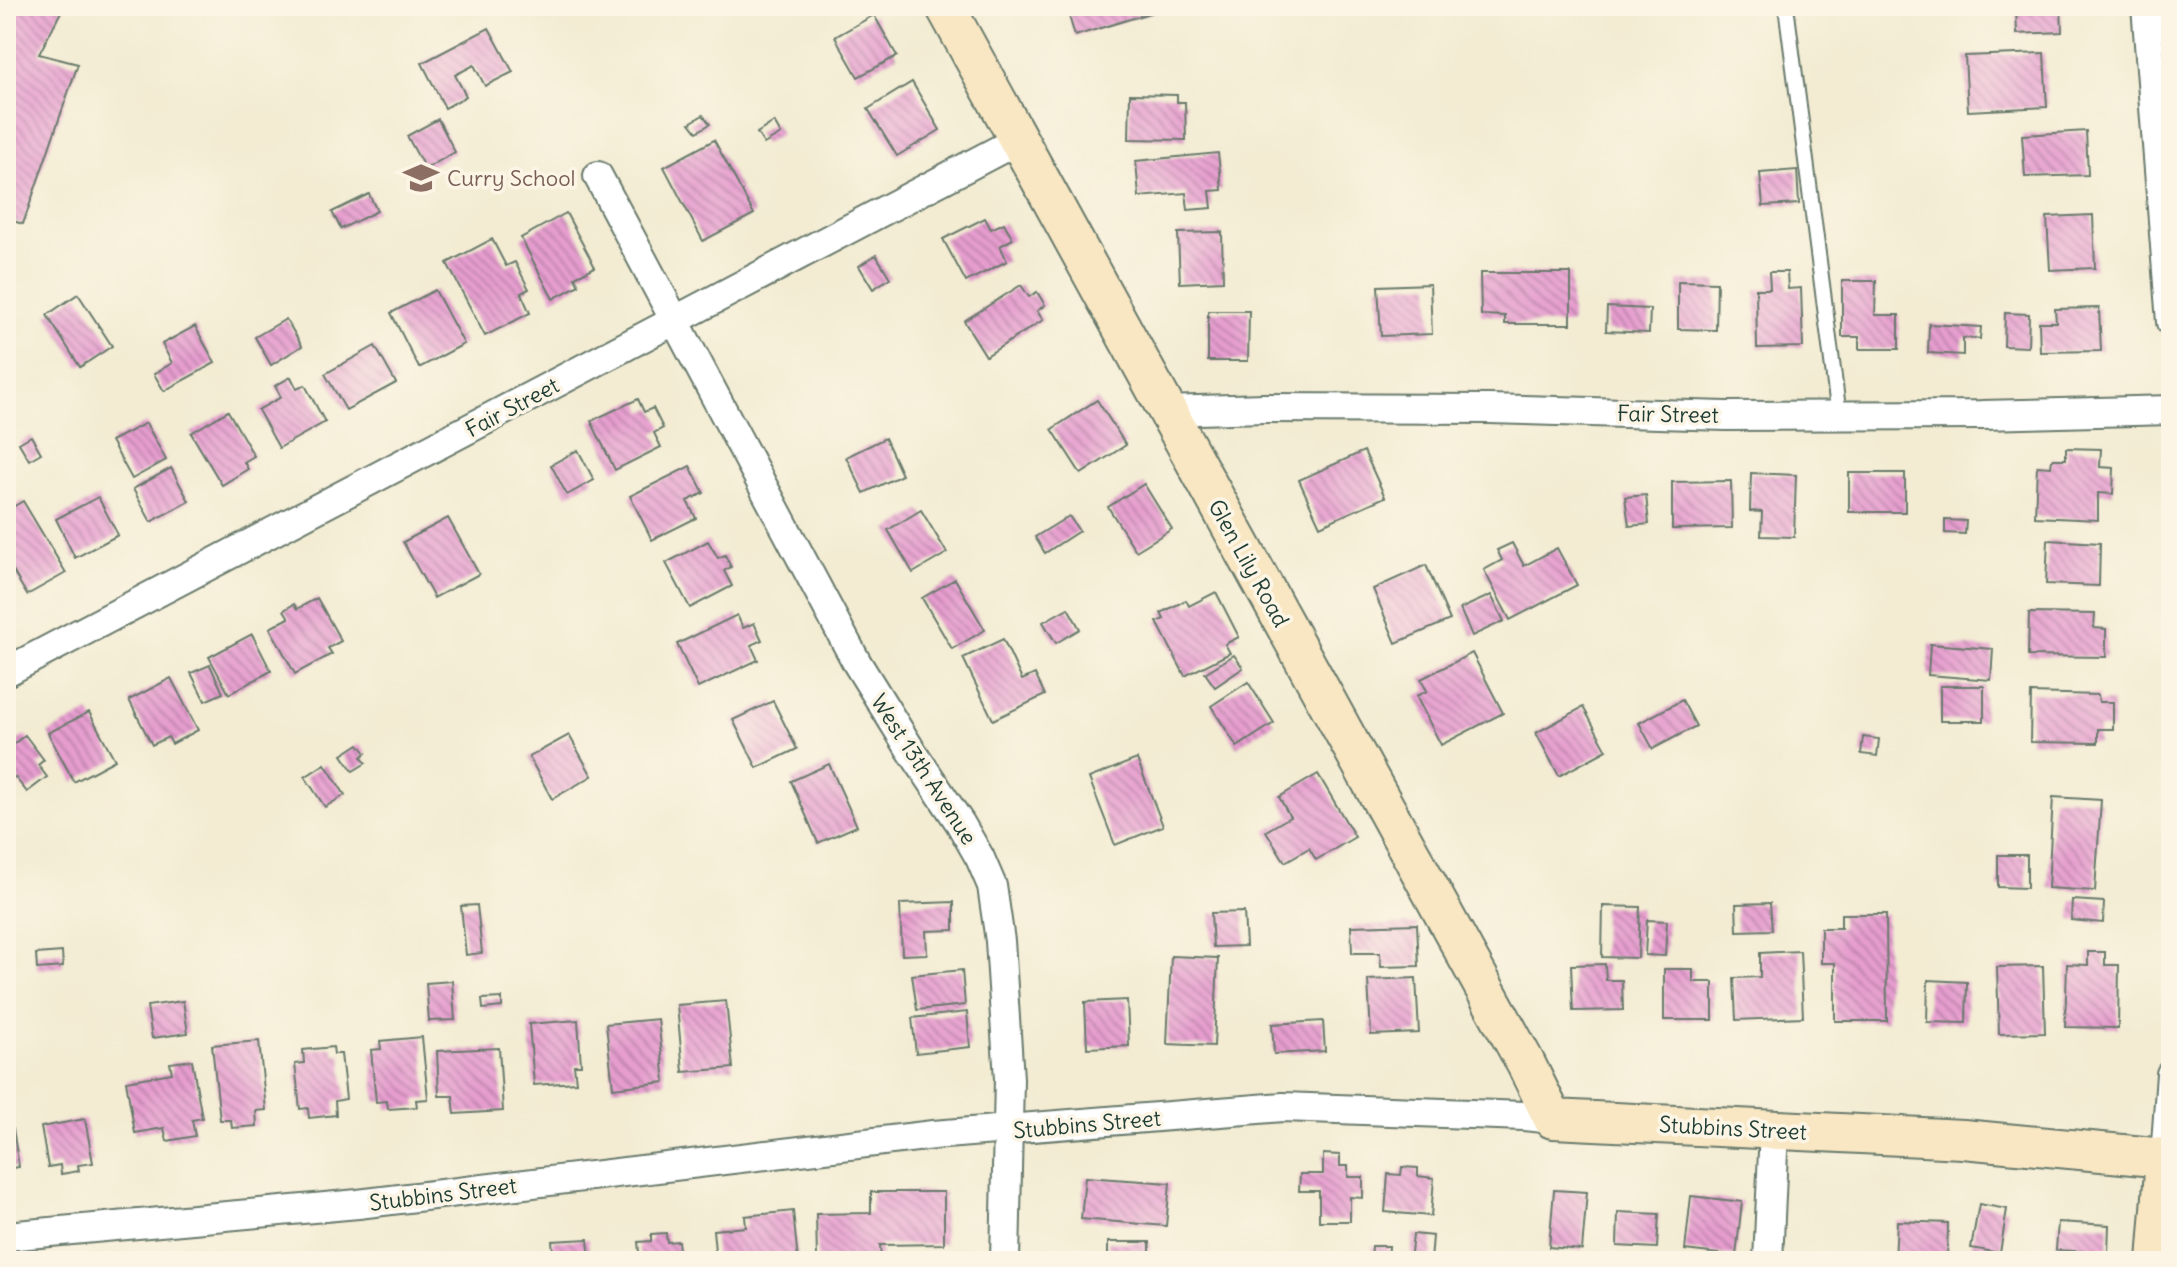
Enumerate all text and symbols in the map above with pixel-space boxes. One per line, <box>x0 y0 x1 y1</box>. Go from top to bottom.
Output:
school or university icon: Curry School <box>402 159 440 197</box>
place label: Curry School <box>447 164 575 192</box>
street label: Fair Street <box>460 371 564 443</box>
street label: Fair Street <box>1617 399 1719 429</box>
street label: Glen Lily Road <box>1202 494 1296 632</box>
street label: West 13th Avenue <box>865 688 983 850</box>
street label: Stubbins Street <box>1012 1104 1162 1144</box>
street label: Stubbins Street <box>1658 1110 1808 1146</box>
street label: Stubbins Street <box>368 1171 518 1217</box>

